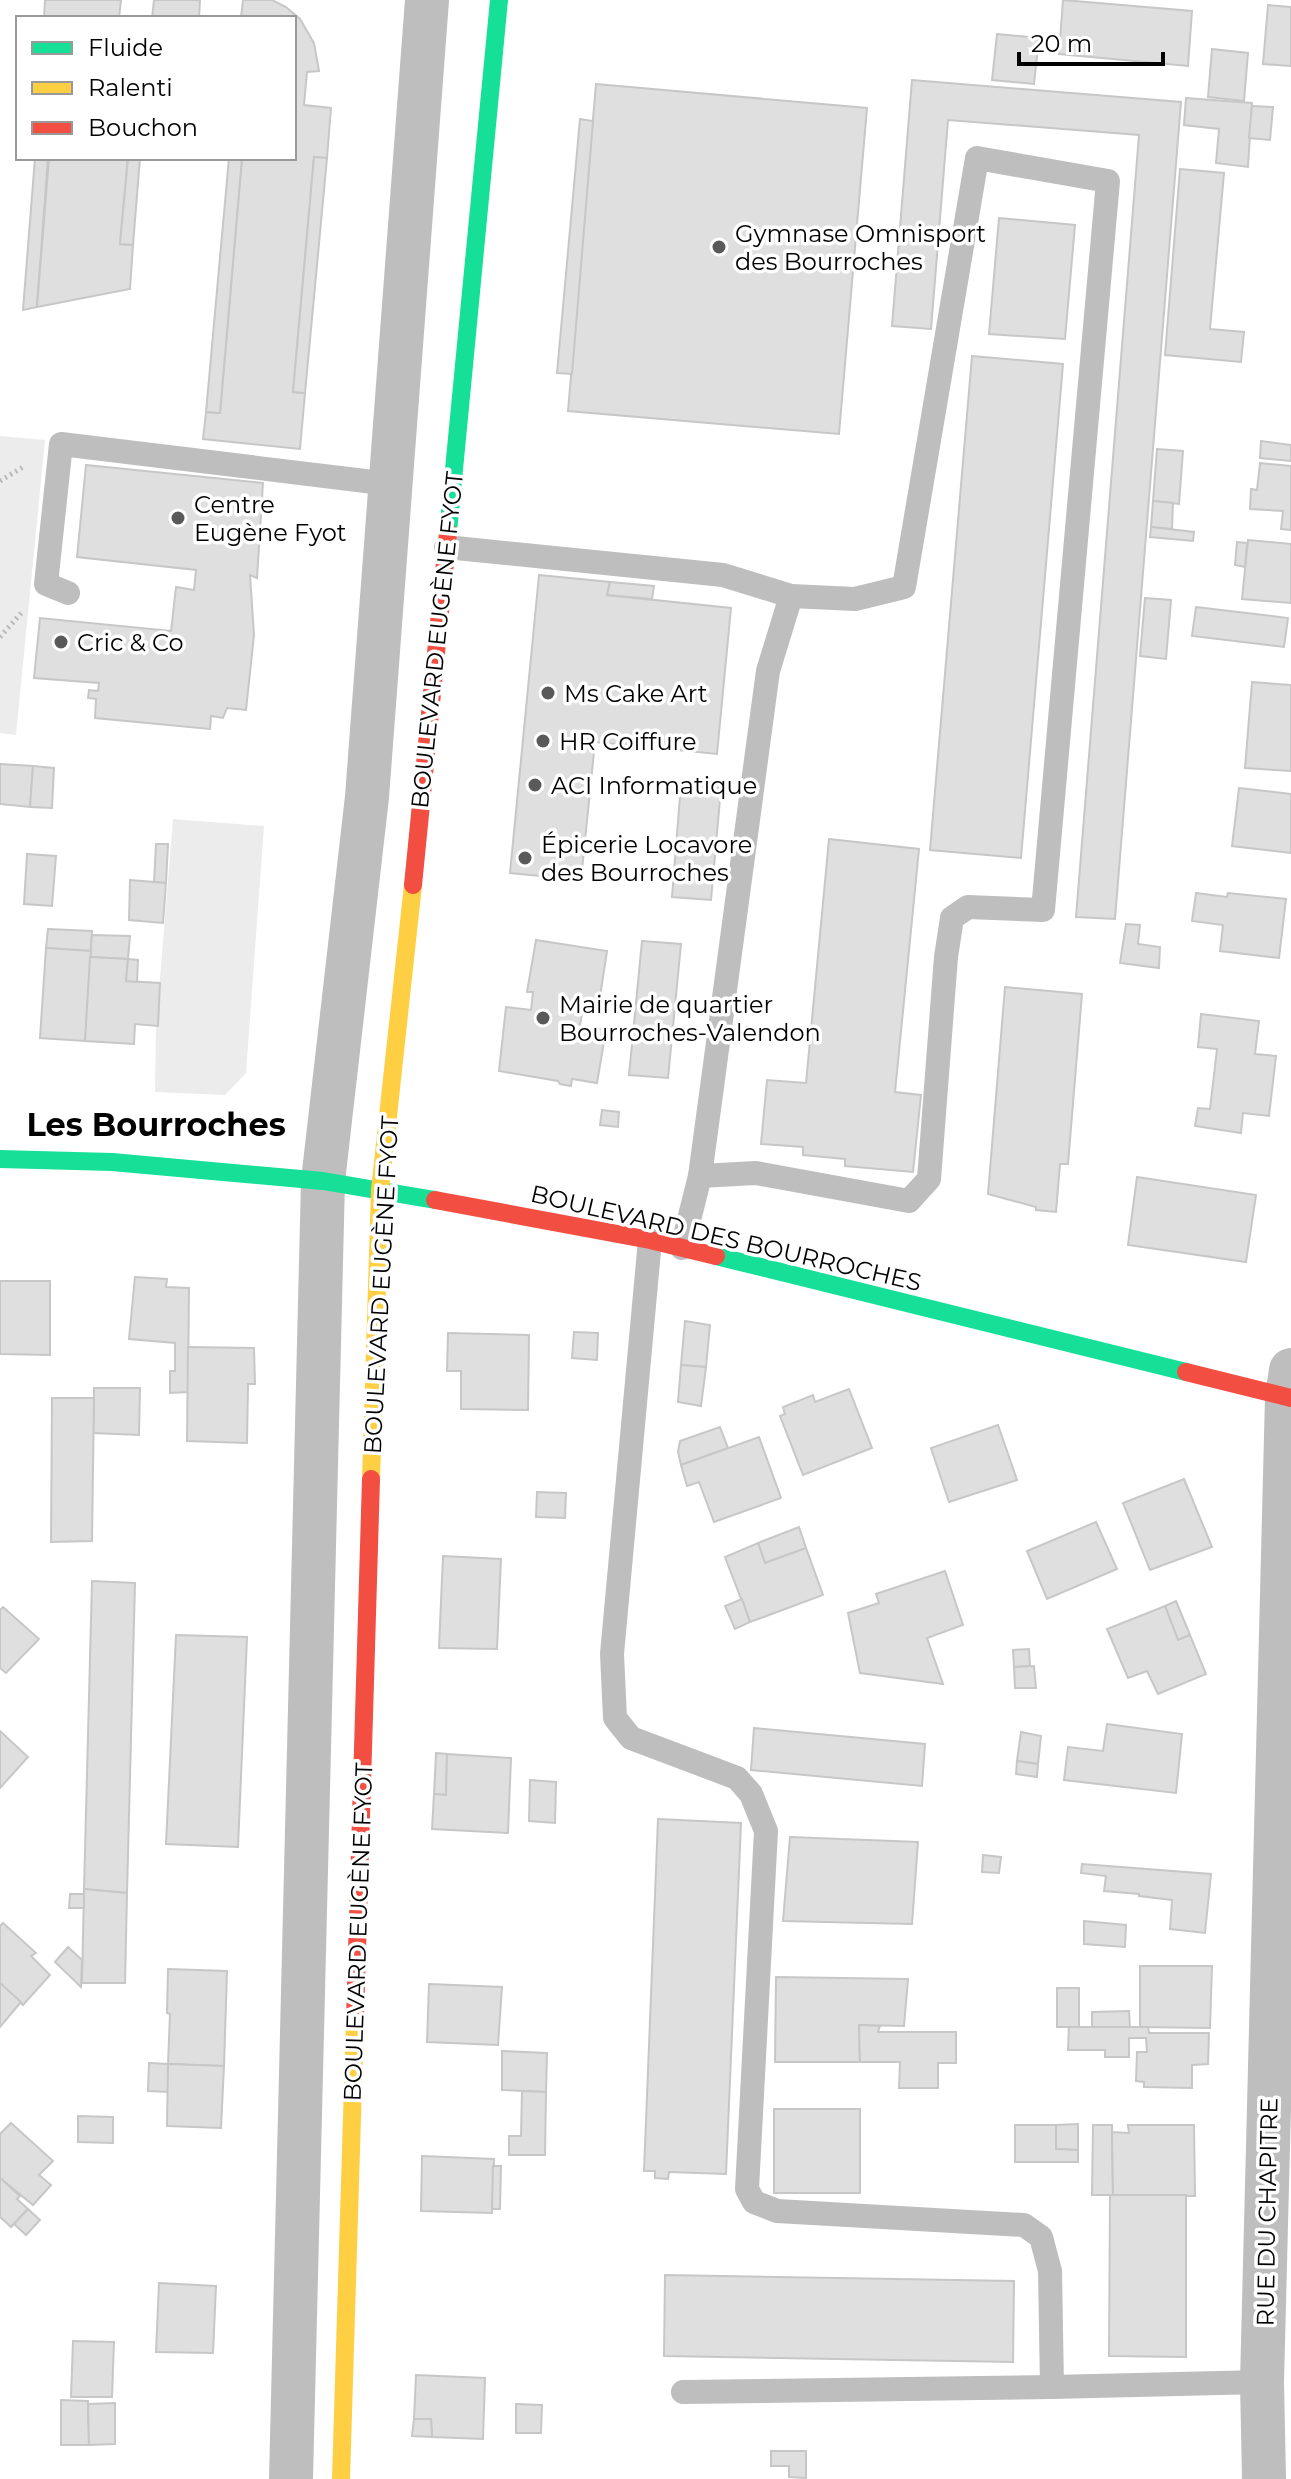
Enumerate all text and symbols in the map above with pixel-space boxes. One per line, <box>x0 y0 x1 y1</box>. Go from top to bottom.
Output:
legend <box>16 16 296 160</box>
scale bar <box>1019 16 1163 66</box>
text: 20 m <box>1031 29 1092 58</box>
text: Fluide <box>88 33 163 62</box>
text: Ralenti <box>88 73 173 102</box>
text: Bouchon <box>88 113 198 142</box>
place label: Gymnase Omnisport des Bourroches <box>735 219 986 276</box>
marker: Gymnase Omnisport des Bourroches <box>710 238 728 256</box>
street label: BOULEVARD EUGÈNE FYOT <box>405 470 469 810</box>
place label: Centre Eugène Fyot <box>194 490 347 547</box>
marker: Centre Eugène Fyot <box>169 509 187 527</box>
place label: Cric & Co <box>77 628 184 657</box>
marker: Cric & Co <box>52 633 70 651</box>
place label: Ms Cake Art <box>564 679 708 708</box>
marker: Ms Cake Art <box>539 684 557 702</box>
place label: HR Coiffure <box>559 727 696 756</box>
marker: HR Coiffure <box>534 732 552 750</box>
place label: ACI Informatique <box>551 771 757 800</box>
marker: ACI Informatique <box>526 776 544 794</box>
place label: Épicerie Locavore des Bourroches <box>541 830 752 887</box>
marker: Épicerie Locavore des Bourroches <box>516 849 534 867</box>
place label: Mairie de quartier Bourroches-Valendon <box>559 990 821 1047</box>
marker: Mairie de quartier Bourroches-Valendon <box>534 1009 552 1027</box>
district label: Les Bourroches <box>26 1105 286 1144</box>
street label: BOULEVARD EUGÈNE FYOT <box>358 1115 404 1455</box>
street label: BOULEVARD DES BOURROCHES <box>528 1179 924 1297</box>
street label: BOULEVARD EUGÈNE FYOT <box>338 1762 378 2102</box>
street label: RUE DU CHAPITRE <box>1251 2097 1283 2327</box>

